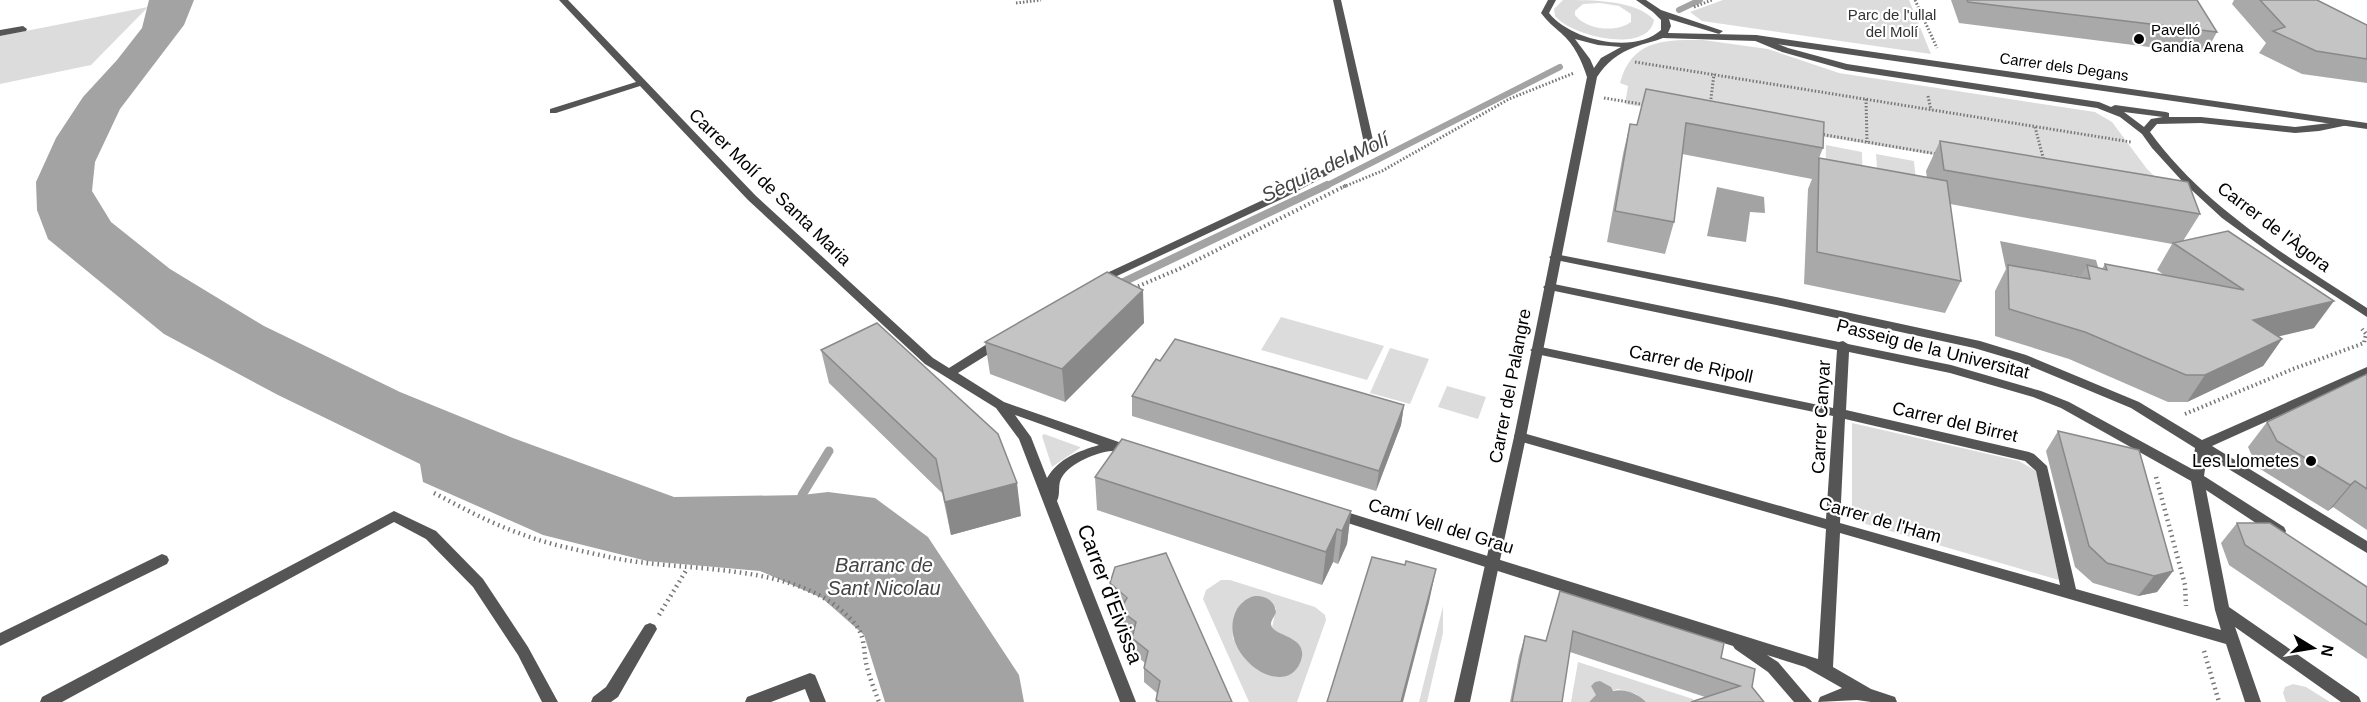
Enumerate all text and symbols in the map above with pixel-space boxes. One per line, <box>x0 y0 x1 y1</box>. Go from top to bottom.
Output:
park label: Parc de l'ullal del Molí <box>1848 6 1936 40</box>
place label: Pavelló Gandía Arena <box>2151 21 2244 55</box>
marker: Pavelló Gandía Arena <box>2132 32 2146 46</box>
street label: Carrer dels Degans <box>1998 49 2130 84</box>
street label: Carrer Molí de Santa Maria <box>685 104 856 270</box>
water label: Sèquia del Molí <box>1258 127 1394 206</box>
street label: Carrer de l'Àgora <box>2213 178 2335 277</box>
street label: Carrer del Palangre <box>1485 307 1535 465</box>
street label: Passeig de la Universitat <box>1834 315 2032 383</box>
street label: Carrer de Ripoll <box>1627 341 1755 387</box>
street label: Carrer Canyar <box>1808 360 1834 474</box>
street label: Carrer del Birret <box>1890 398 2020 446</box>
place label: Les Llometes <box>2192 451 2299 471</box>
marker: Les Llometes <box>2304 454 2318 468</box>
street label: Carrer de l'Ham <box>1816 493 1944 547</box>
street label: Camí Vell del Grau <box>1366 494 1516 558</box>
street label: Carrer d'Eivissa <box>1073 521 1148 667</box>
water label: Barranc de Sant Nicolau <box>827 554 941 599</box>
north arrow <box>2283 618 2343 678</box>
text: N <box>2318 643 2337 658</box>

